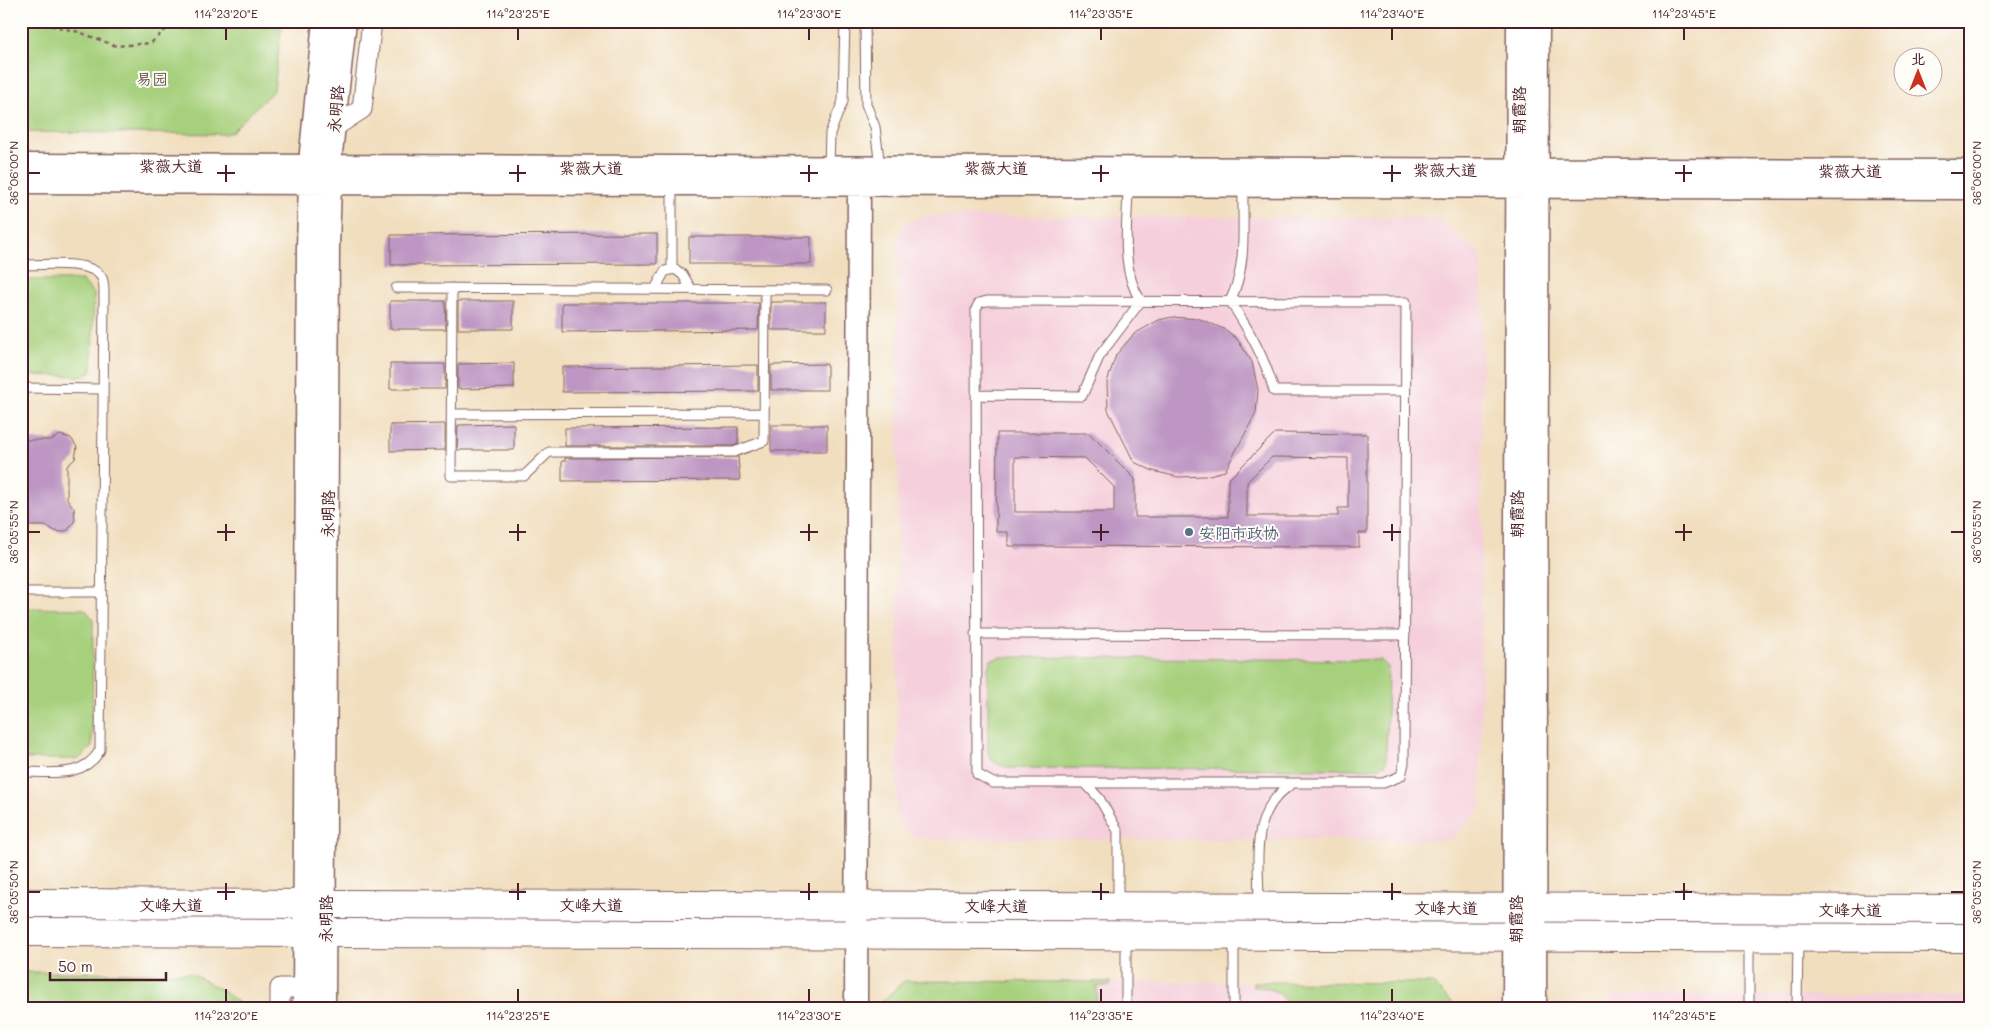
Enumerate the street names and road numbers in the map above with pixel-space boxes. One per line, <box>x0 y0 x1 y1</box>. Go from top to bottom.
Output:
street label: 永明路 <box>322 84 348 134</box>
street label: 朝霞路 <box>1508 86 1529 134</box>
street label: 紫薇大道 <box>139 155 203 176</box>
street label: 紫薇大道 <box>559 157 623 178</box>
street label: 紫薇大道 <box>964 157 1028 178</box>
street label: 紫薇大道 <box>1413 159 1477 180</box>
street label: 紫薇大道 <box>1818 160 1882 181</box>
street label: 永明路 <box>317 490 338 538</box>
street label: 朝霞路 <box>1506 490 1527 538</box>
street label: 文峰大道 <box>139 894 203 915</box>
street label: 文峰大道 <box>559 894 623 915</box>
street label: 永明路 <box>315 895 336 943</box>
street label: 文峰大道 <box>964 895 1028 916</box>
street label: 朝霞路 <box>1505 895 1526 943</box>
street label: 文峰大道 <box>1414 897 1478 918</box>
street label: 文峰大道 <box>1818 899 1882 920</box>

